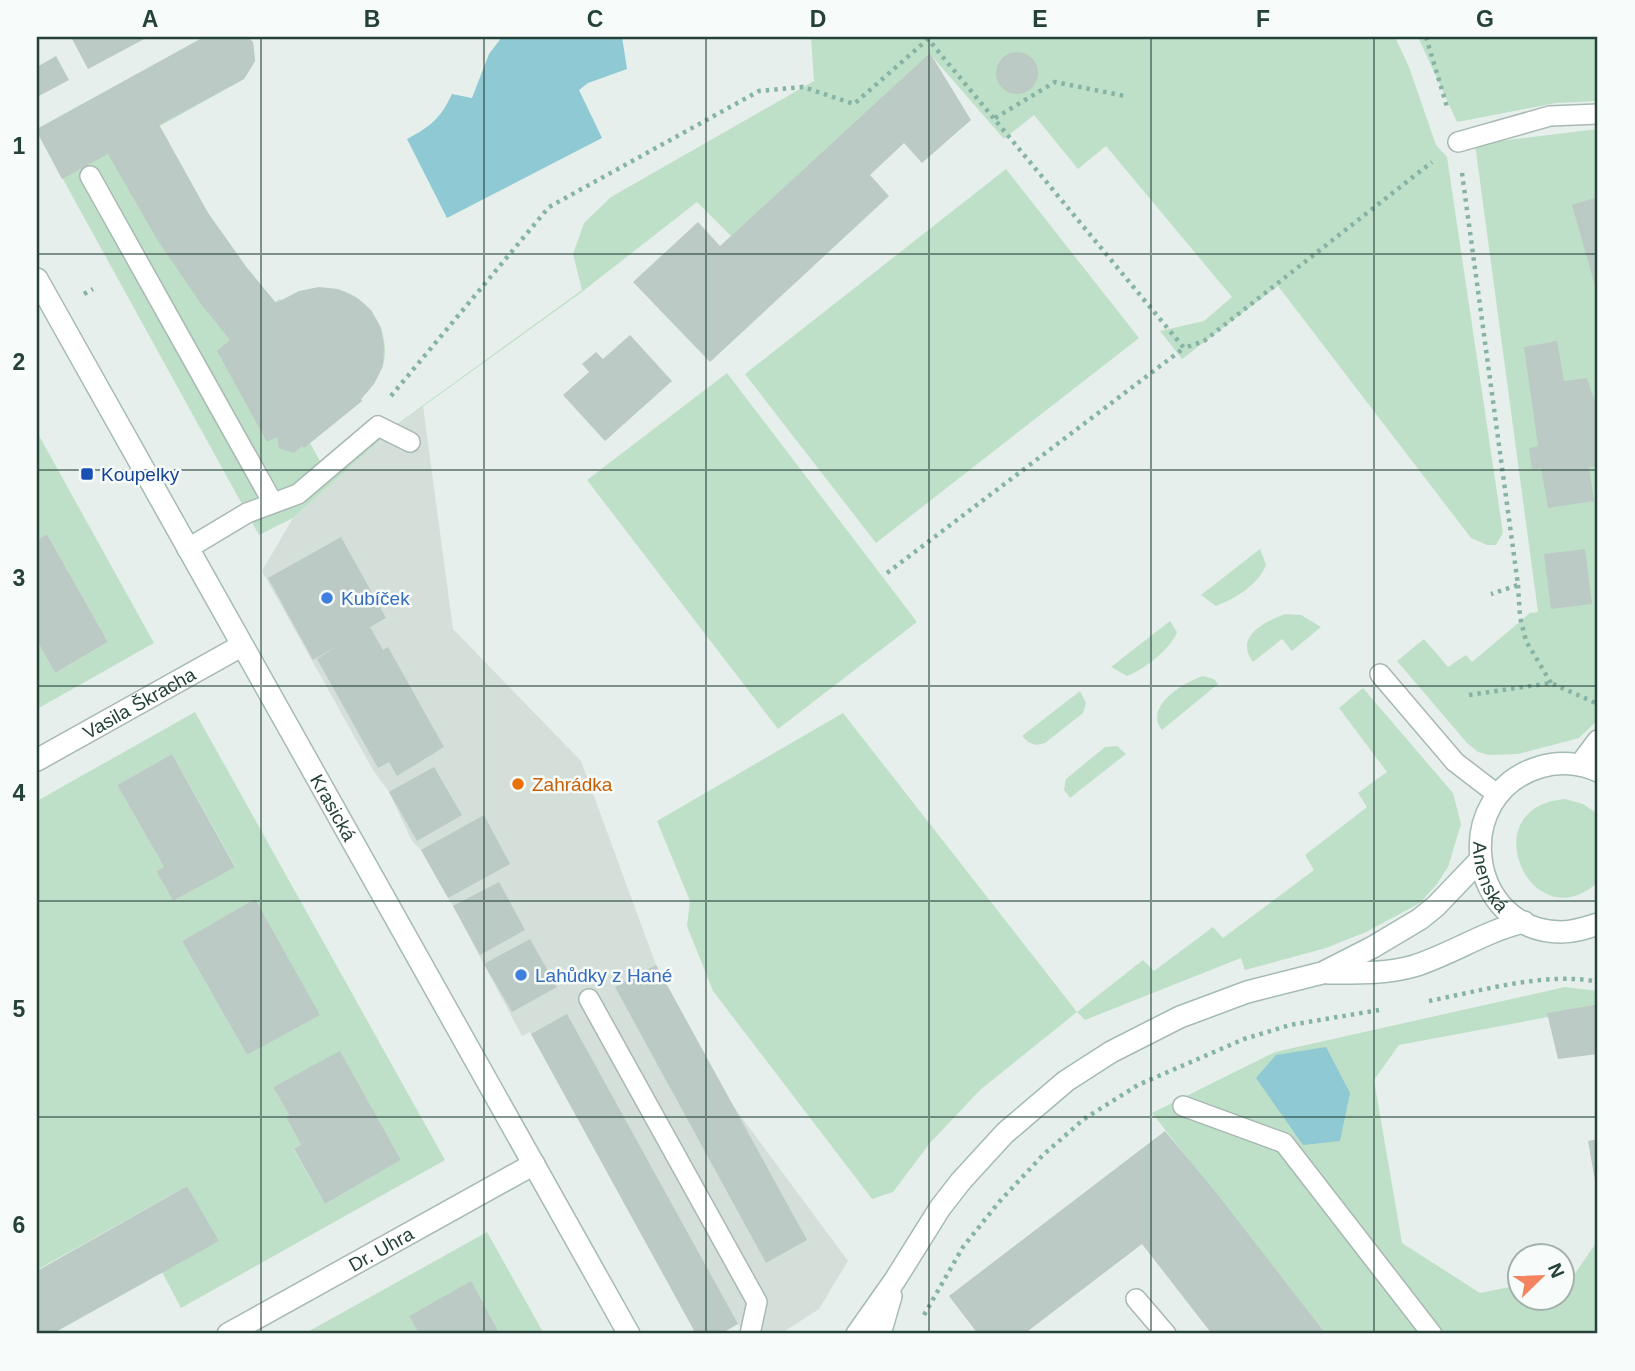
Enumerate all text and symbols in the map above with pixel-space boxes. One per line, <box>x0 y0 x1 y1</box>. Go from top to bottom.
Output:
text: A <box>142 6 158 32</box>
text: B <box>364 6 380 32</box>
text: C <box>587 6 603 32</box>
text: D <box>810 6 826 32</box>
text: E <box>1032 6 1048 32</box>
text: F <box>1256 6 1270 32</box>
text: G <box>1476 6 1494 32</box>
text: 1 <box>13 133 26 159</box>
text: 2 <box>13 349 25 375</box>
place label: Koupelky <box>101 464 180 485</box>
marker: Koupelky <box>79 466 95 482</box>
text: 3 <box>13 565 25 591</box>
place label: Kubíček <box>341 588 410 609</box>
marker: Kubíček <box>319 590 335 606</box>
street label: Vasila Škracha <box>79 663 199 743</box>
street label: Krasická <box>307 771 361 845</box>
place label: Zahrádka <box>532 774 613 795</box>
marker: Zahrádka <box>510 776 526 792</box>
text: 4 <box>13 780 26 806</box>
street label: Anenská <box>1470 841 1513 916</box>
place label: Lahůdky z Hané <box>535 965 672 986</box>
marker: Lahůdky z Hané <box>513 967 529 983</box>
text: 5 <box>13 996 26 1022</box>
text: 6 <box>13 1212 25 1238</box>
street label: Dr. Uhra <box>345 1222 417 1275</box>
north arrow <box>1506 1242 1576 1312</box>
text: N <box>1544 1260 1569 1281</box>

